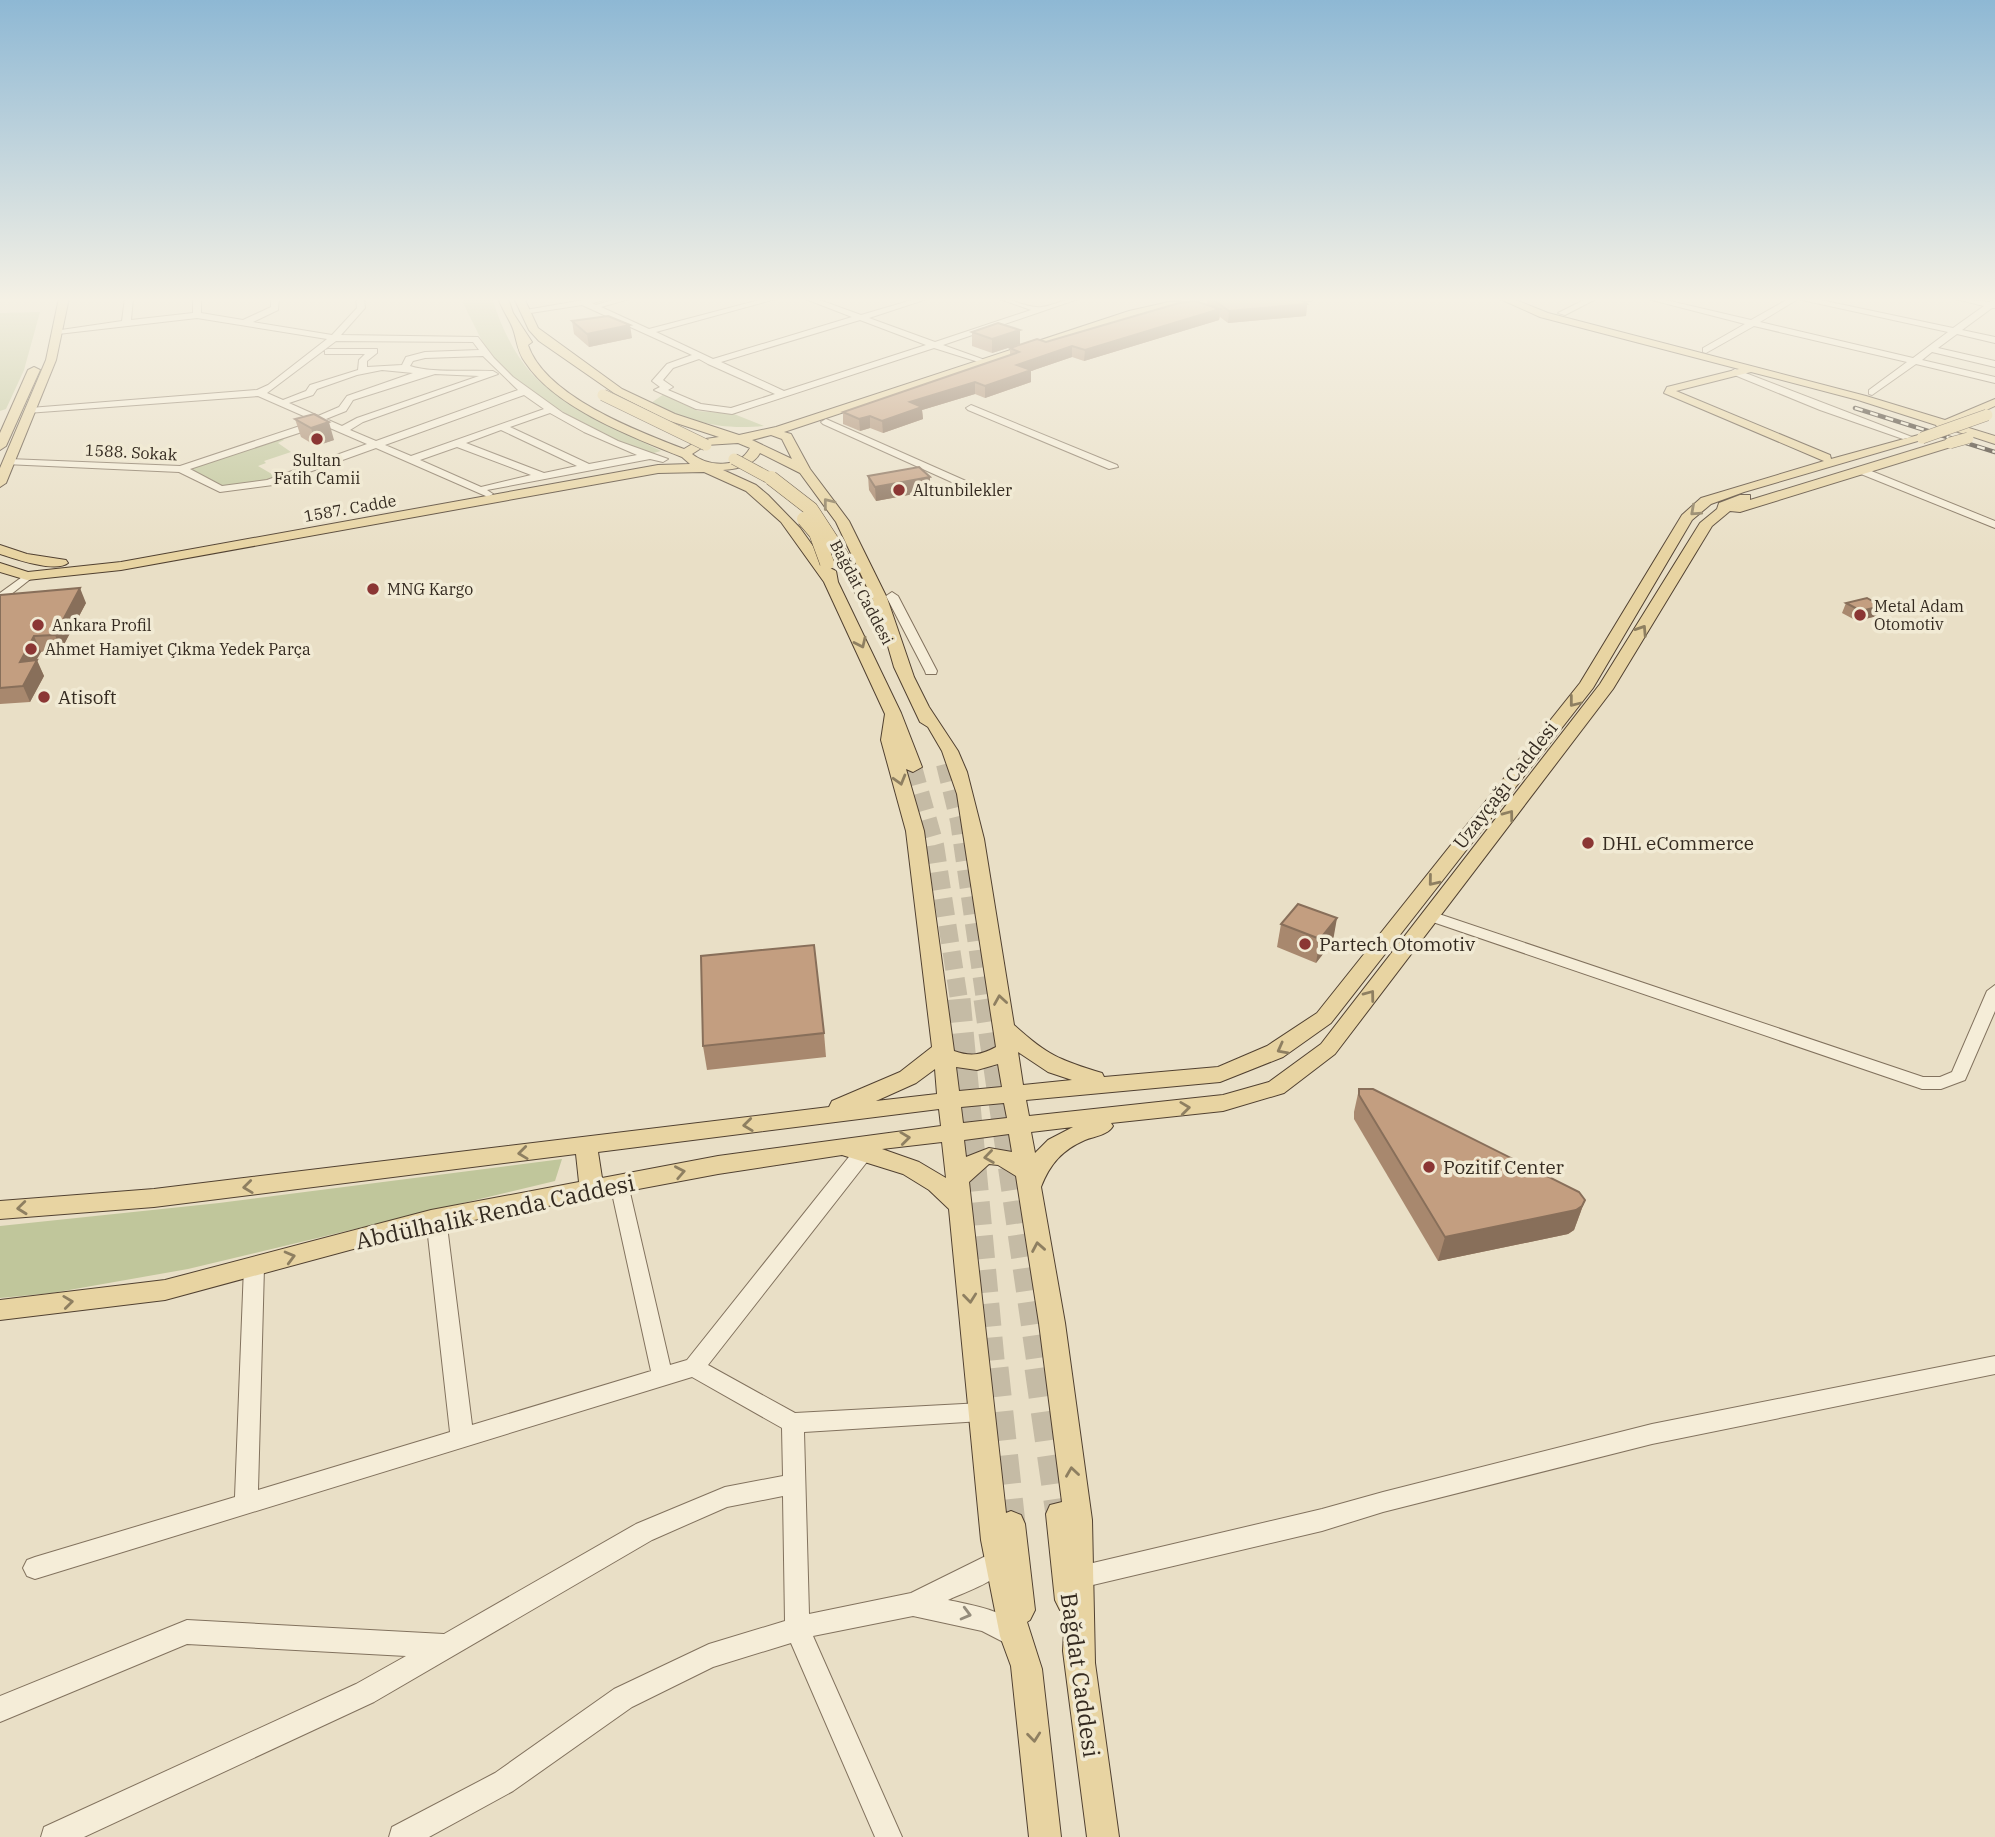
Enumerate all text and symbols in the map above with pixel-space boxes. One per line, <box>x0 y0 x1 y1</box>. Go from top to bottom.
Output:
marker: Sultan Fatih Camii <box>309 431 325 447</box>
street label: 1588. Sokak <box>84 440 178 464</box>
place label: Sultan Fatih Camii <box>274 450 360 488</box>
place label: Altunbilekler <box>913 480 1012 500</box>
marker: Altunbilekler <box>891 482 907 498</box>
street label: 1587. Cadde <box>302 490 398 526</box>
one-way arrow <box>824 499 837 511</box>
one-way arrow <box>1690 503 1703 515</box>
street label: Bağdat Caddesi <box>826 536 898 648</box>
place label: MNG Kargo <box>387 579 473 599</box>
marker: MNG Kargo <box>365 581 381 597</box>
place label: Metal Adam Otomotiv <box>1874 596 1964 634</box>
marker: Metal Adam Otomotiv <box>1852 607 1868 623</box>
place label: Ankara Profil <box>52 615 152 635</box>
marker: Ankara Profil <box>30 617 46 633</box>
one-way arrow <box>1633 625 1646 638</box>
one-way arrow <box>853 636 867 648</box>
place label: Ahmet Hamiyet Çıkma Yedek Parça <box>45 639 311 659</box>
marker: Ahmet Hamiyet Çıkma Yedek Parça <box>23 641 39 657</box>
place label: Atisoft <box>58 685 117 709</box>
marker: Atisoft <box>36 689 52 705</box>
one-way arrow <box>1569 695 1582 707</box>
street label: Uzayçağı Caddesi <box>1448 716 1562 854</box>
one-way arrow <box>892 774 907 786</box>
one-way arrow <box>1501 810 1513 823</box>
place label: DHL eCommerce <box>1602 831 1754 855</box>
marker: DHL eCommerce <box>1580 835 1596 851</box>
one-way arrow <box>1429 873 1441 886</box>
place label: Partech Otomotiv <box>1319 932 1476 956</box>
marker: Partech Otomotiv <box>1297 936 1313 952</box>
one-way arrow <box>1361 990 1374 1002</box>
one-way arrow <box>993 994 1008 1006</box>
one-way arrow <box>1276 1041 1289 1054</box>
one-way arrow <box>1179 1101 1190 1116</box>
one-way arrow <box>743 1118 754 1133</box>
one-way arrow <box>899 1131 911 1146</box>
one-way arrow <box>517 1145 529 1160</box>
one-way arrow <box>983 1150 995 1165</box>
place label: Pozitif Center <box>1443 1155 1565 1179</box>
marker: Pozitif Center <box>1421 1159 1437 1175</box>
one-way arrow <box>674 1165 686 1180</box>
street label: Abdülhalik Renda Caddesi <box>353 1167 637 1255</box>
one-way arrow <box>242 1179 254 1194</box>
one-way arrow <box>16 1200 28 1215</box>
one-way arrow <box>1031 1241 1046 1253</box>
one-way arrow <box>284 1251 296 1265</box>
one-way arrow <box>962 1293 977 1304</box>
one-way arrow <box>62 1294 74 1309</box>
one-way arrow <box>1064 1466 1079 1478</box>
street label: Bağdat Caddesi <box>1055 1591 1107 1759</box>
one-way arrow <box>960 1606 972 1621</box>
one-way arrow <box>1026 1731 1041 1742</box>

